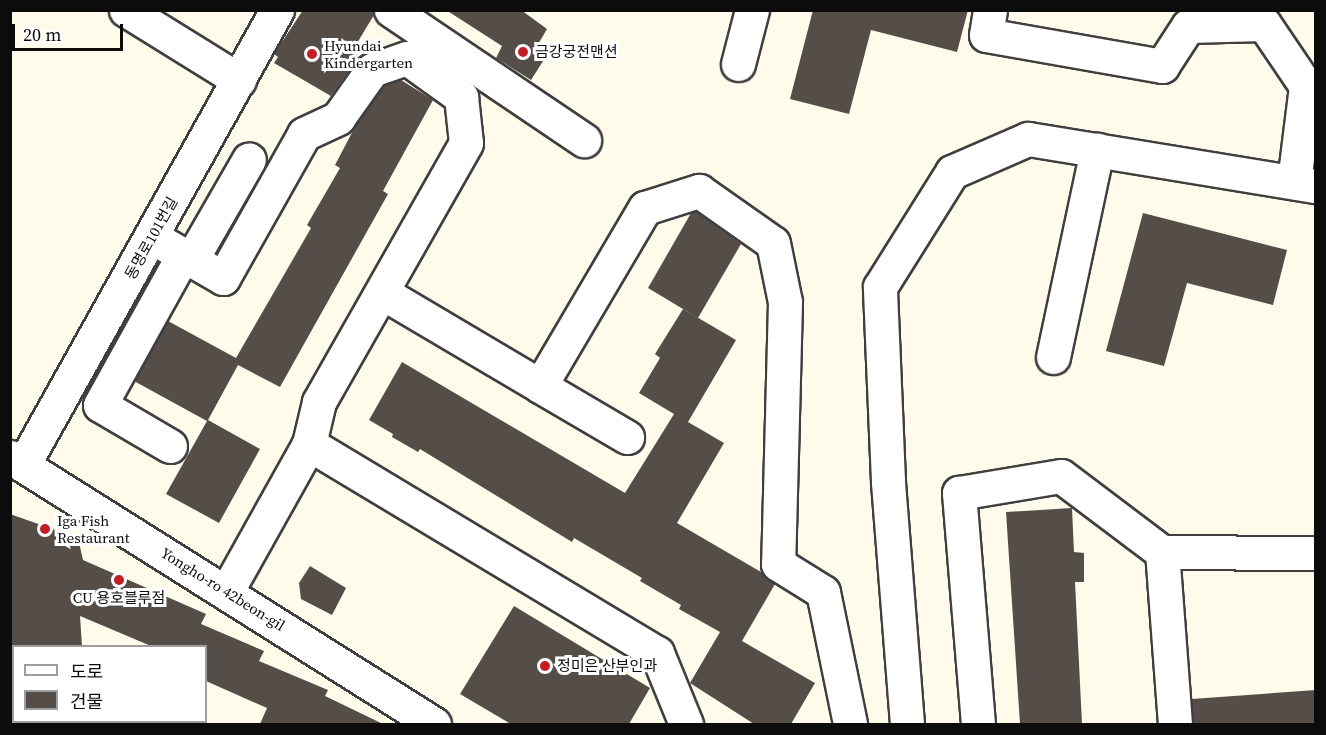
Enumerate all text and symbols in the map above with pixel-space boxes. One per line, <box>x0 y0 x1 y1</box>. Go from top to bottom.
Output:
scale bar <box>15 12 126 50</box>
text: 20 m <box>23 22 61 47</box>
place label: Hyundai Kindergarten <box>324 36 413 71</box>
place label: 금강궁전맨션 <box>535 43 618 61</box>
marker: 금강궁전맨션 <box>516 45 530 59</box>
marker: Hyundai Kindergarten <box>305 47 319 61</box>
street label: 동명로101번길 <box>121 194 181 282</box>
place label: Iga Fish Restaurant <box>57 511 130 546</box>
marker: Iga Fish Restaurant <box>38 522 52 536</box>
street label: Yongho-ro 42beon-gil <box>158 543 288 635</box>
marker: CU 용호블루점 <box>112 573 126 587</box>
place label: CU 용호블루점 <box>73 589 165 607</box>
legend <box>12 645 207 723</box>
place label: 정미은 산부인과 <box>557 657 657 675</box>
text: 도로 <box>70 659 103 684</box>
marker: 정미은 산부인과 <box>538 659 552 673</box>
text: 건물 <box>70 689 103 714</box>

